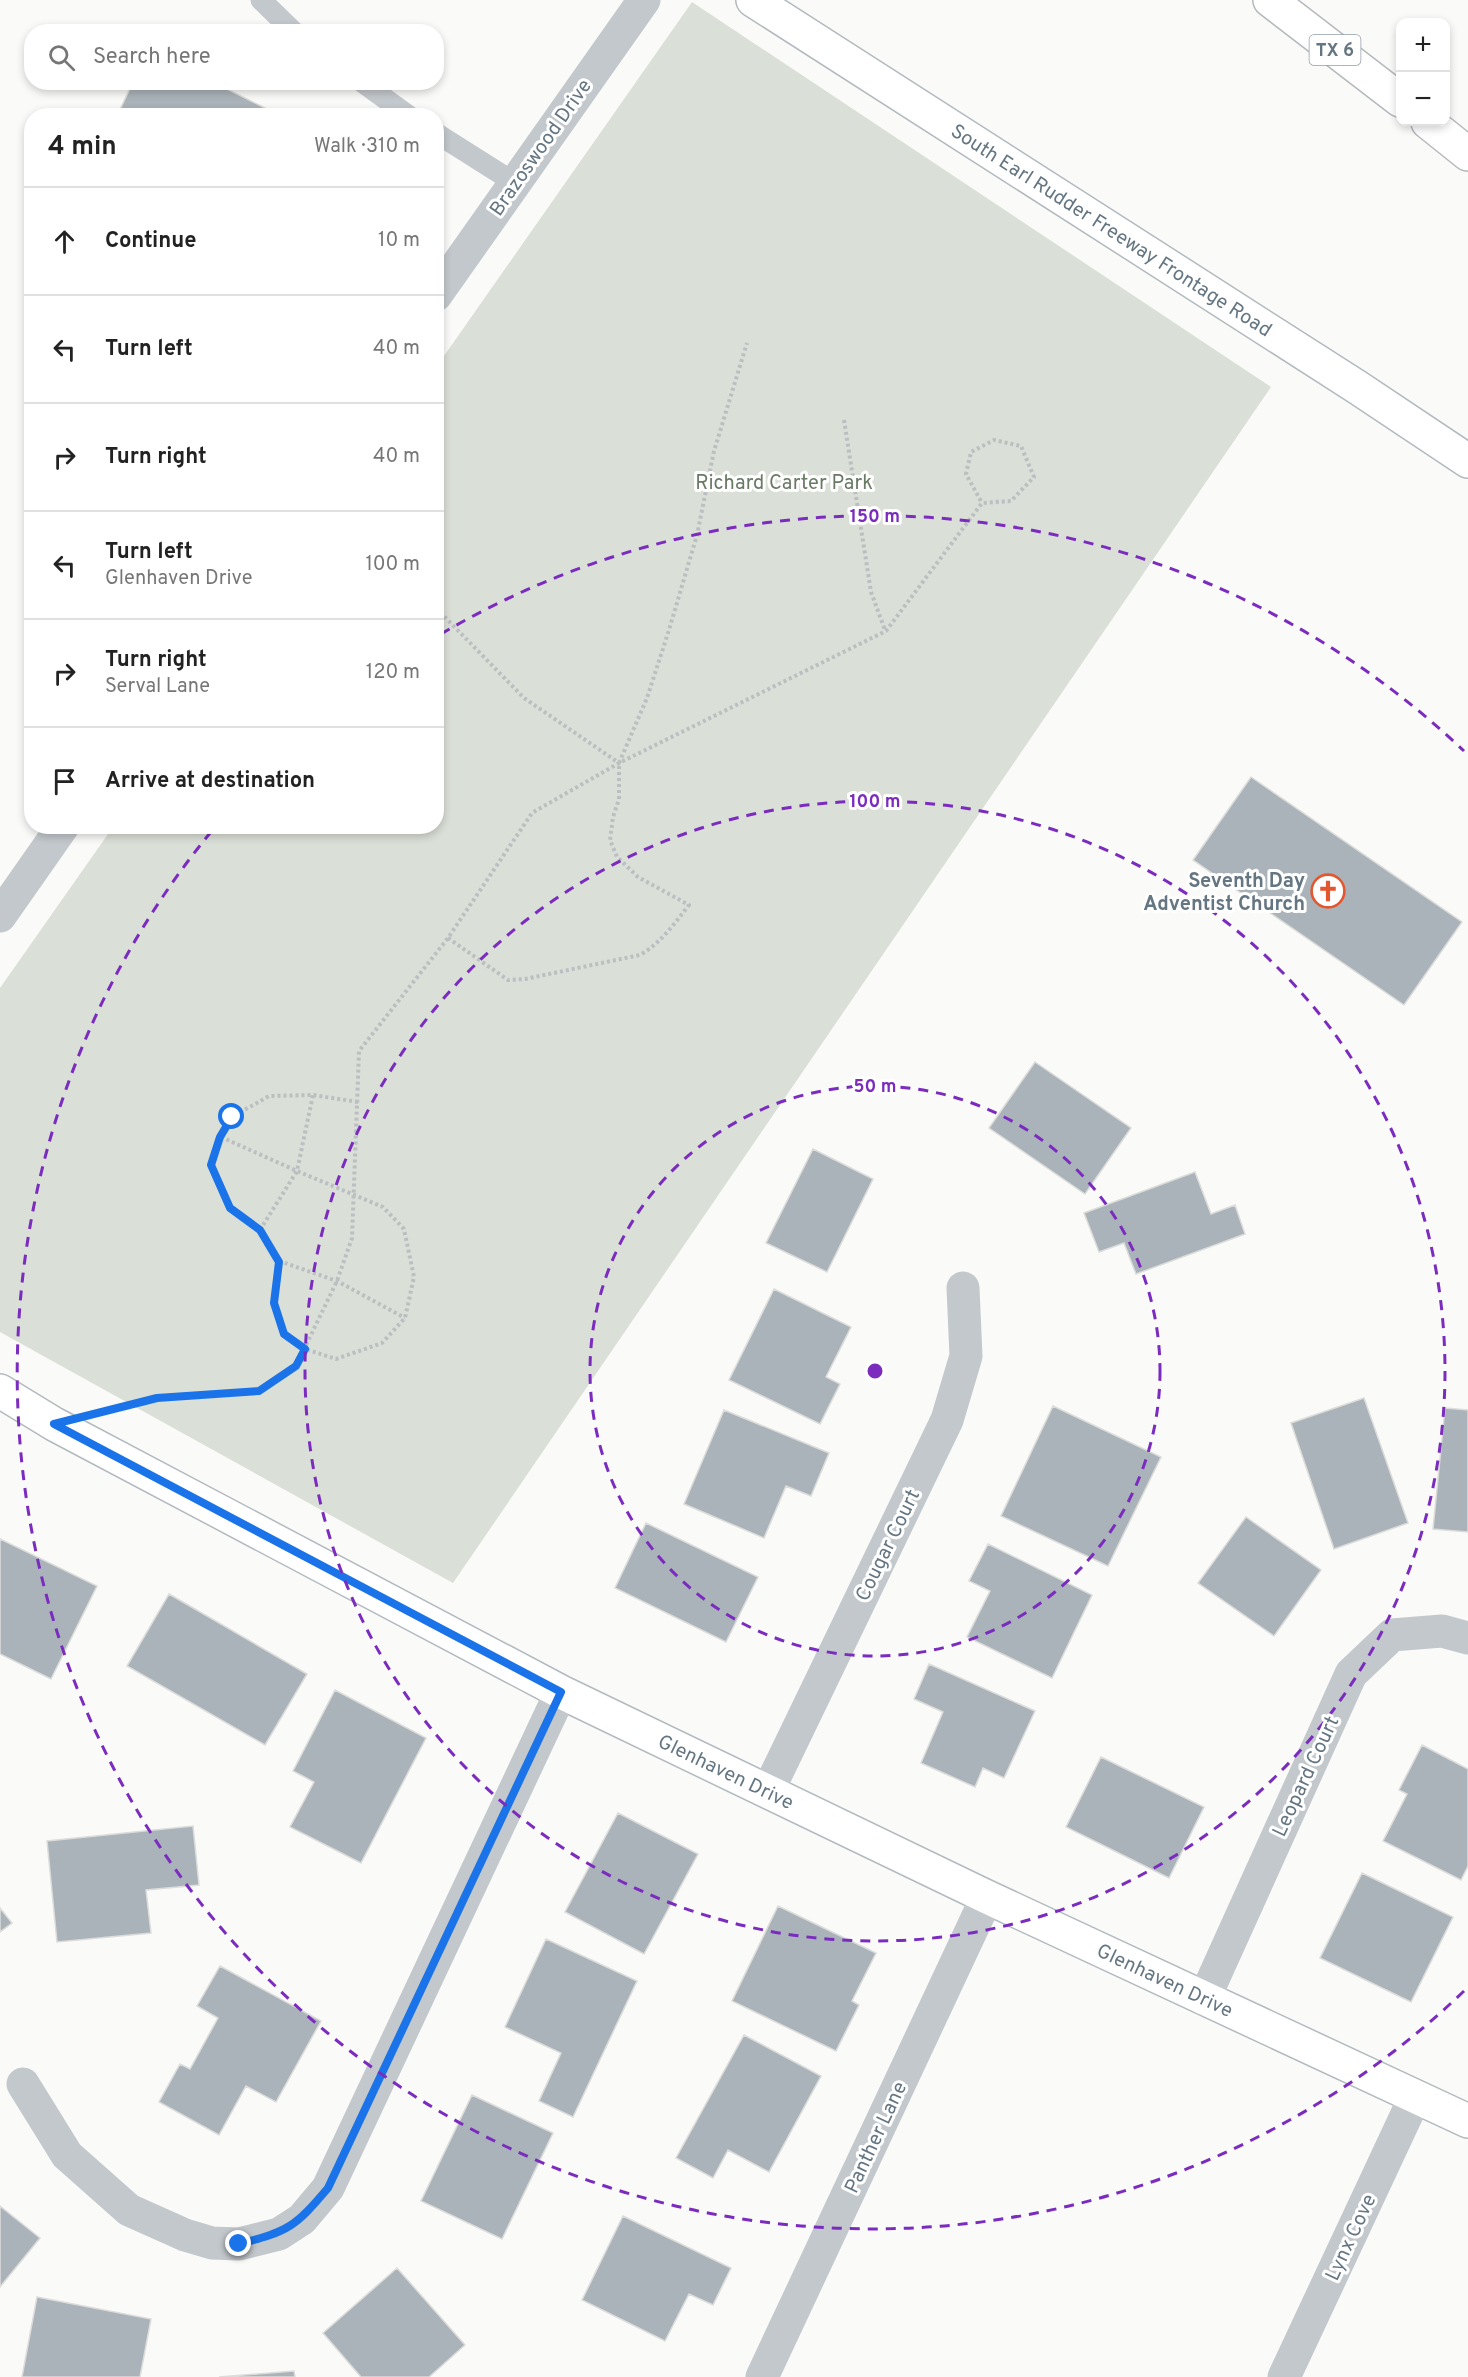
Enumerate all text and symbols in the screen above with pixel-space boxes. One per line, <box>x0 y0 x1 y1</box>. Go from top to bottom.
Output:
map controls <box>1396 18 1450 126</box>
button: + <box>1396 18 1450 72</box>
search box <box>24 24 444 90</box>
road number: TX 6 <box>1310 35 1360 65</box>
icon: search <box>45 41 78 74</box>
text: Search here <box>93 44 211 71</box>
button: − <box>1396 72 1450 126</box>
street label: Brazoswood Drive <box>485 75 599 222</box>
street label: South Earl Rudder Freeway Frontage Road <box>945 119 1276 344</box>
text: 4 min <box>48 131 117 164</box>
text: Walk · 310 m <box>314 134 420 160</box>
icon: ahead <box>48 225 81 258</box>
text: Continue <box>105 228 196 255</box>
text: 10 m <box>378 228 420 254</box>
icon: left <box>48 333 81 366</box>
text: Turn left <box>105 336 193 363</box>
text: 40 m <box>373 336 420 362</box>
icon: right <box>48 441 81 474</box>
text: Turn right <box>105 444 207 471</box>
text: 40 m <box>373 444 420 470</box>
park label: Richard Carter Park <box>695 471 873 497</box>
text: 150 m <box>850 506 900 529</box>
text: Turn left <box>105 539 193 566</box>
icon: left <box>48 549 81 582</box>
text: 100 m <box>365 552 420 578</box>
text: Glenhaven Drive <box>105 566 253 592</box>
text: Turn right <box>105 647 207 674</box>
icon: right <box>48 657 81 690</box>
text: 120 m <box>366 660 420 686</box>
text: Serval Lane <box>105 674 210 700</box>
icon: arrive <box>48 765 81 798</box>
text: Arrive at destination <box>105 768 315 795</box>
text: 100 m <box>849 791 901 814</box>
place label: Seventh Day Adventist Church <box>1143 869 1305 918</box>
church icon: Seventh Day Adventist Church <box>1310 873 1346 909</box>
text: 50 m <box>853 1076 897 1099</box>
route start <box>218 1103 244 1129</box>
centre of rings <box>865 1361 885 1381</box>
street label: Cougar Court <box>851 1486 927 1606</box>
street label: Leopard Court <box>1268 1712 1346 1841</box>
street label: Glenhaven Drive <box>653 1730 797 1817</box>
street label: Glenhaven Drive <box>1092 1939 1237 2025</box>
street label: Panther Lane <box>840 2078 914 2198</box>
street label: Lynx Cove <box>1320 2190 1383 2285</box>
route end <box>225 2230 251 2256</box>

